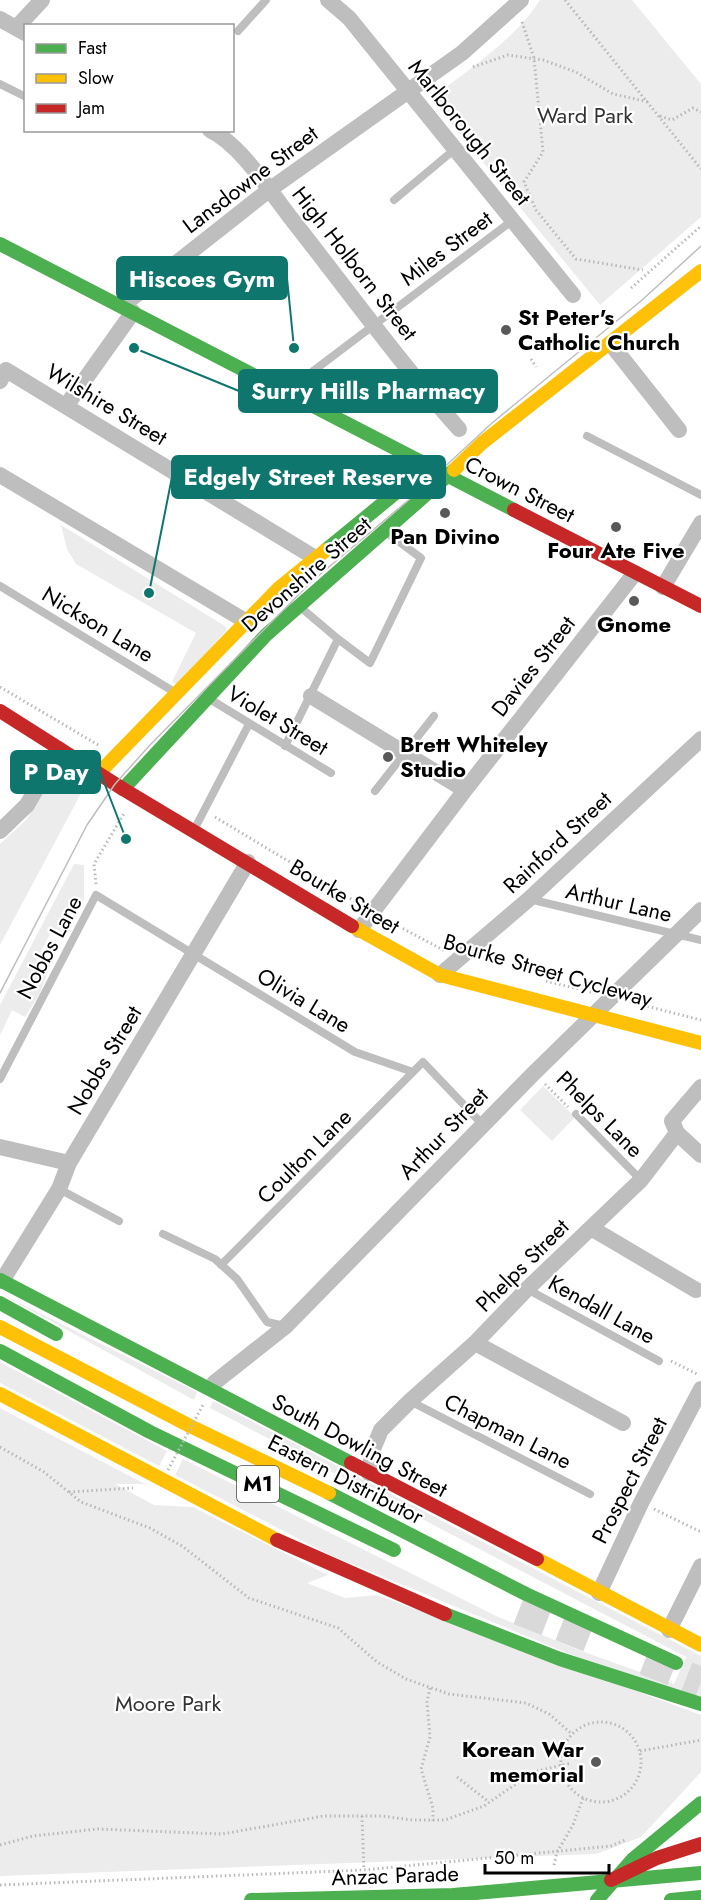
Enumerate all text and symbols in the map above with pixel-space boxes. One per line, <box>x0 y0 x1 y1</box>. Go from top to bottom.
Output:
legend <box>24 24 234 132</box>
text: Fast <box>78 35 107 61</box>
street label: Marlborough Street <box>401 52 539 212</box>
text: Slow <box>78 65 115 91</box>
text: Jam <box>76 95 105 121</box>
park label: Ward Park <box>537 99 633 131</box>
street label: Lansdowne Street <box>176 117 325 241</box>
street label: High Holborn Street <box>285 179 426 347</box>
street label: Miles Street <box>393 202 499 293</box>
callout: Hiscoes Gym <box>117 257 287 299</box>
text: Hiscoes Gym <box>129 261 275 296</box>
place label: St Peter's Catholic Church <box>518 301 680 358</box>
marker: St Peter's Catholic Church <box>499 323 513 337</box>
street label: Wilshire Street <box>40 355 174 453</box>
callout: Surry Hills Pharmacy <box>239 370 497 412</box>
text: Surry Hills Pharmacy <box>251 373 485 408</box>
street label: Crown Street <box>459 448 581 531</box>
callout: Edgely Street Reserve <box>172 456 445 498</box>
text: Edgely Street Reserve <box>184 459 432 494</box>
marker: Pan Divino <box>438 506 452 520</box>
street label: Devonshire Street <box>234 508 378 639</box>
place label: Pan Divino <box>390 520 500 552</box>
marker: Four Ate Five <box>609 520 623 534</box>
place label: Four Ate Five <box>547 534 685 566</box>
street label: Nickson Lane <box>36 578 160 670</box>
marker: Gnome <box>627 594 641 608</box>
street label: Davies Street <box>483 608 583 723</box>
place label: Gnome <box>597 608 671 640</box>
street label: Violet Street <box>221 677 335 763</box>
place label: Brett Whiteley Studio <box>400 728 548 785</box>
marker: Brett Whiteley Studio <box>381 750 395 764</box>
callout: P Day <box>11 751 100 793</box>
text: P Day <box>23 754 89 789</box>
street label: Rainford Street <box>496 783 619 901</box>
street label: Bourke Street <box>284 851 407 942</box>
street label: Arthur Lane <box>563 874 675 930</box>
street label: Nobbs Lane <box>8 890 90 1004</box>
street label: Bourke Street Cycleway <box>440 925 656 1015</box>
street label: Olivia Lane <box>251 959 357 1041</box>
street label: Nobbs Street <box>59 999 150 1121</box>
street label: Phelps Lane <box>549 1063 651 1165</box>
street label: Arthur Street <box>391 1079 496 1186</box>
street label: Coulton Lane <box>249 1101 359 1211</box>
street label: Phelps Street <box>468 1211 576 1319</box>
street label: Kendall Lane <box>543 1266 661 1352</box>
street label: South Dowling Street <box>267 1385 454 1505</box>
street label: Chapman Lane <box>439 1385 577 1477</box>
street label: Prospect Street <box>583 1410 675 1549</box>
street label: Eastern Distributor <box>263 1426 430 1532</box>
road number: M1 <box>237 1466 279 1502</box>
park label: Moore Park <box>115 1687 221 1719</box>
place label: Korean War memorial <box>462 1733 584 1790</box>
marker: Korean War memorial <box>589 1755 603 1769</box>
scale bar <box>485 1837 610 1875</box>
text: 50 m <box>494 1845 534 1871</box>
street label: Anzac Parade <box>331 1857 459 1893</box>

